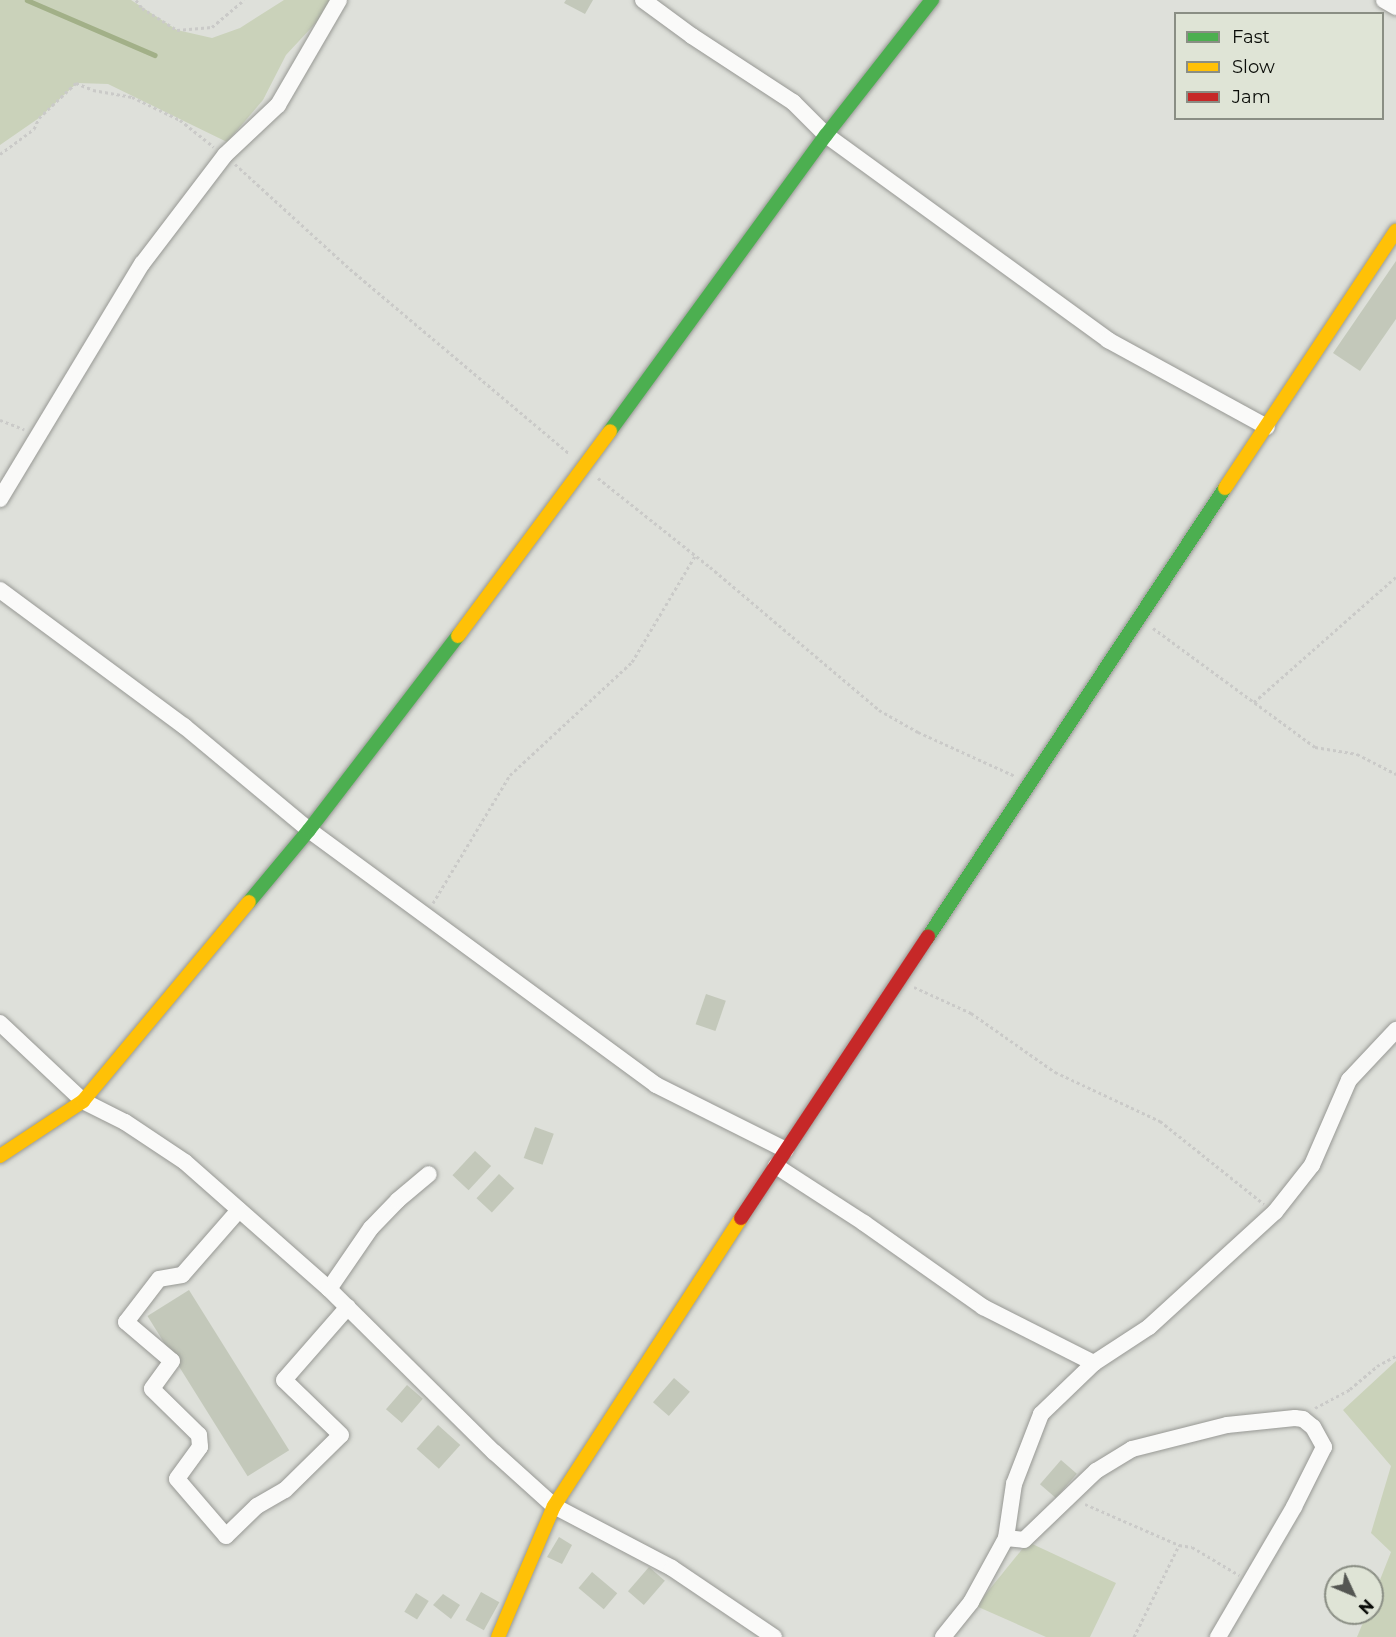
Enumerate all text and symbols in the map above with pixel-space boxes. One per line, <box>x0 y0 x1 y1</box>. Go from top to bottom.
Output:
legend <box>1174 12 1384 120</box>
text: Fast <box>1232 26 1270 48</box>
text: Slow <box>1232 56 1275 78</box>
text: Jam <box>1232 86 1271 108</box>
north arrow <box>1324 1565 1384 1625</box>
text: N <box>1355 1595 1377 1618</box>

